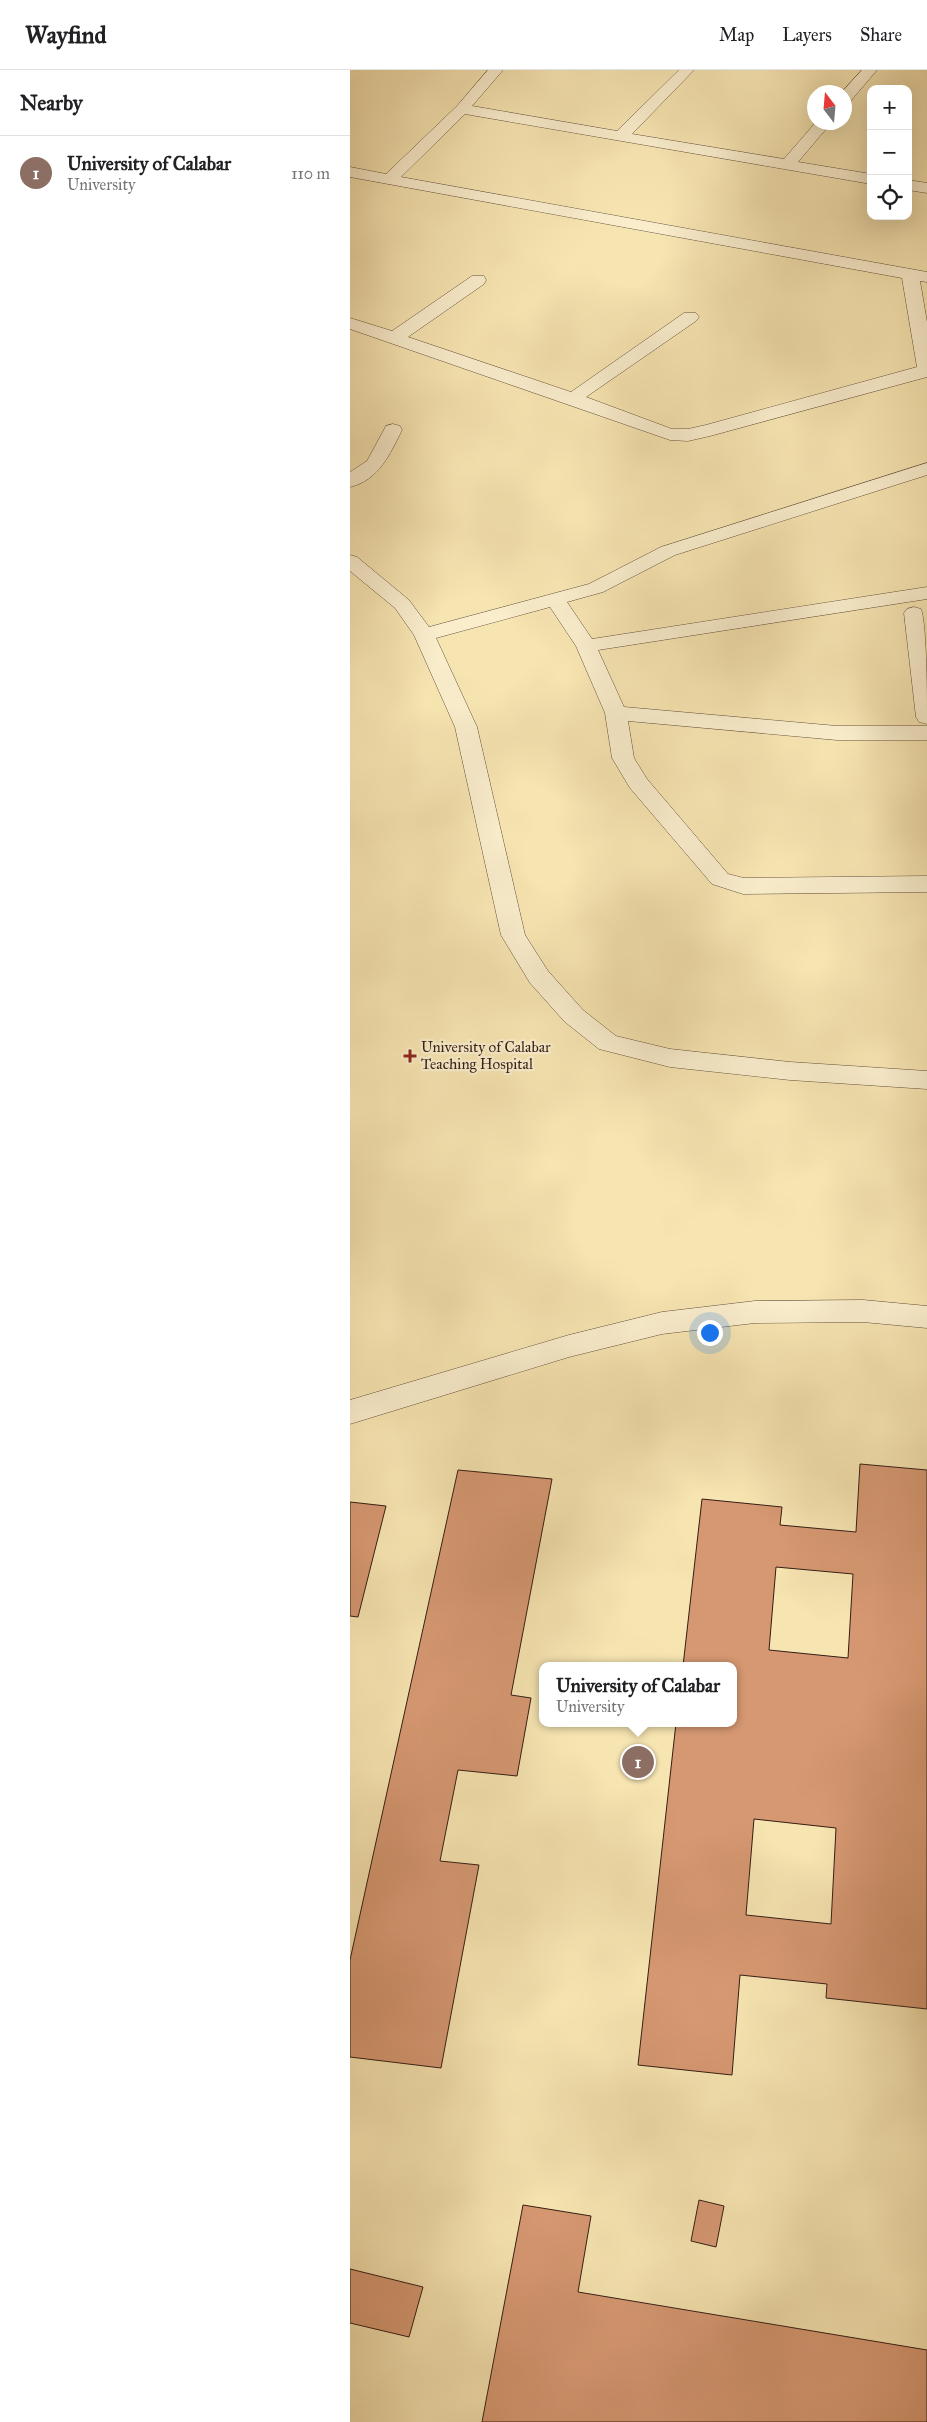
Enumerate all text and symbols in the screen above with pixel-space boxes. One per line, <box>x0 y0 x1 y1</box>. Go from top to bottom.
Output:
text: Wayfind <box>25 20 107 50</box>
text: Map <box>719 24 754 46</box>
text: Layers <box>782 24 832 46</box>
text: Share <box>860 24 902 46</box>
north arrow <box>807 85 852 130</box>
map controls <box>867 85 912 220</box>
button: + <box>867 85 912 130</box>
text: Nearby <box>20 90 83 116</box>
button: − <box>867 130 912 175</box>
text: University of Calabar <box>67 152 231 175</box>
text: 1 <box>33 164 39 183</box>
text: 110 m <box>291 164 330 183</box>
text: University <box>67 175 136 194</box>
button: locate <box>867 175 912 220</box>
place label: University of Calabar Teaching Hospital <box>421 1038 551 1073</box>
marker: University of Calabar Teaching Hospital <box>403 1049 417 1063</box>
your location <box>697 1320 723 1346</box>
popup <box>539 1662 737 1727</box>
text: University of Calabar <box>556 1674 720 1697</box>
text: University <box>556 1697 624 1716</box>
pin: 1 <box>622 1743 654 1781</box>

